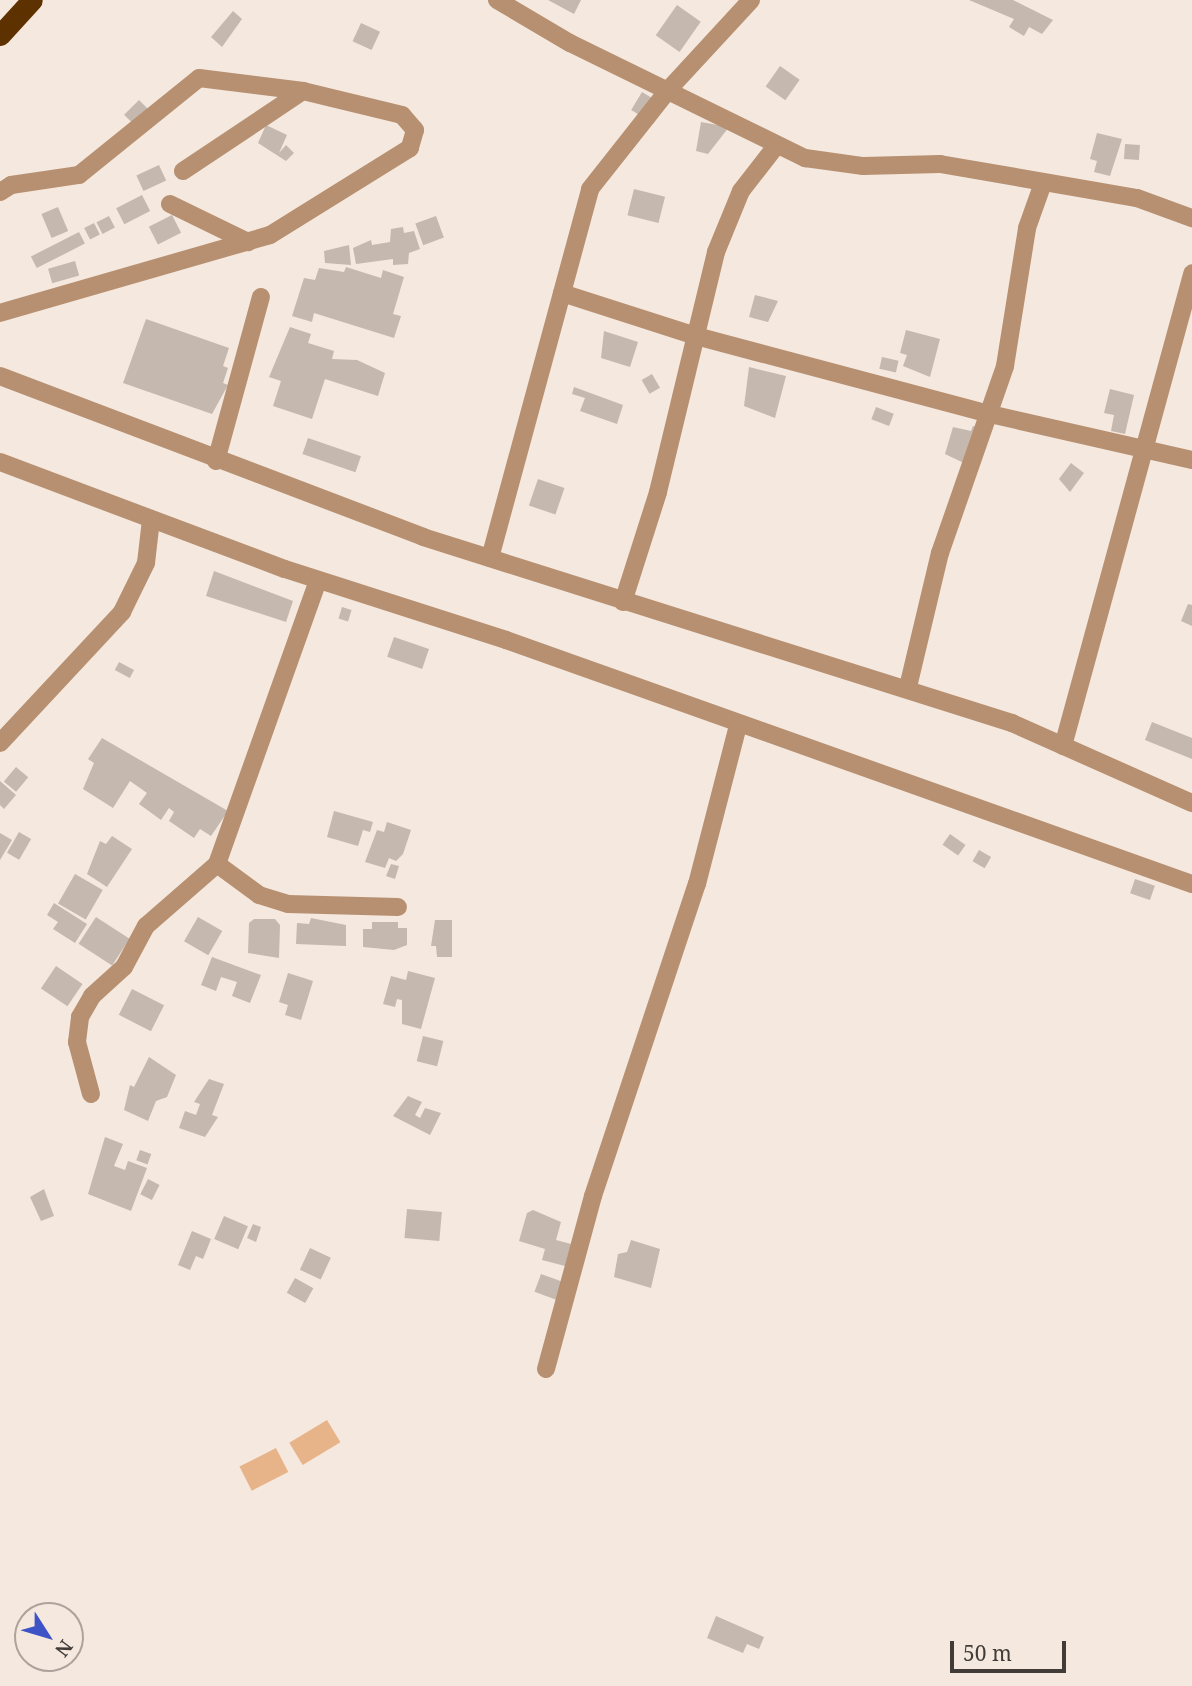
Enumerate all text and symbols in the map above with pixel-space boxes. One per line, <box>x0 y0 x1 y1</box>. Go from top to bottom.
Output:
north arrow <box>14 1602 84 1672</box>
scale bar <box>954 1626 1070 1670</box>
text: N <box>49 1635 79 1662</box>
text: 50 m <box>963 1639 1012 1667</box>

